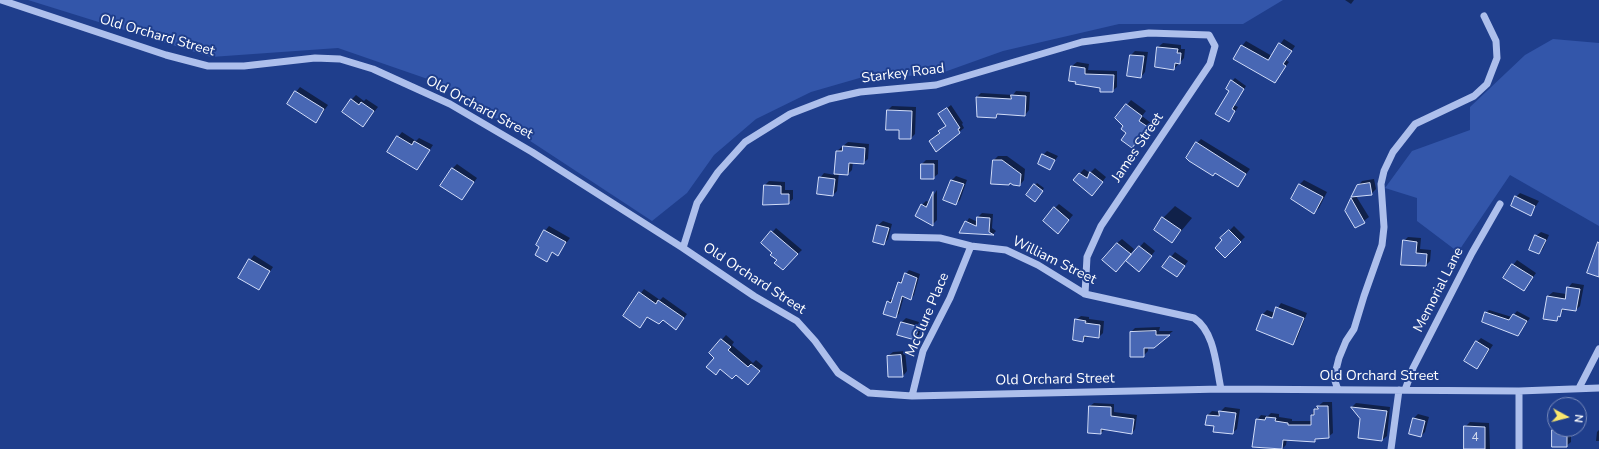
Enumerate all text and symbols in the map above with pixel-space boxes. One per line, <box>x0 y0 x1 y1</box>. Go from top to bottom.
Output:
street label: Old Orchard Street <box>98 12 216 60</box>
street label: Starkey Road <box>861 61 945 87</box>
street label: Old Orchard Street <box>423 73 535 143</box>
street label: James Street <box>1109 110 1167 186</box>
street label: William Street <box>1009 233 1099 289</box>
street label: Old Orchard Street <box>700 240 808 318</box>
street label: Memorial Lane <box>1410 245 1468 335</box>
street label: McClure Place <box>903 270 953 360</box>
street label: Old Orchard Street <box>1320 369 1438 385</box>
street label: Old Orchard Street <box>995 371 1115 389</box>
north arrow <box>1547 397 1587 437</box>
text: N <box>1570 413 1586 423</box>
house number: 4 <box>1471 431 1479 445</box>

